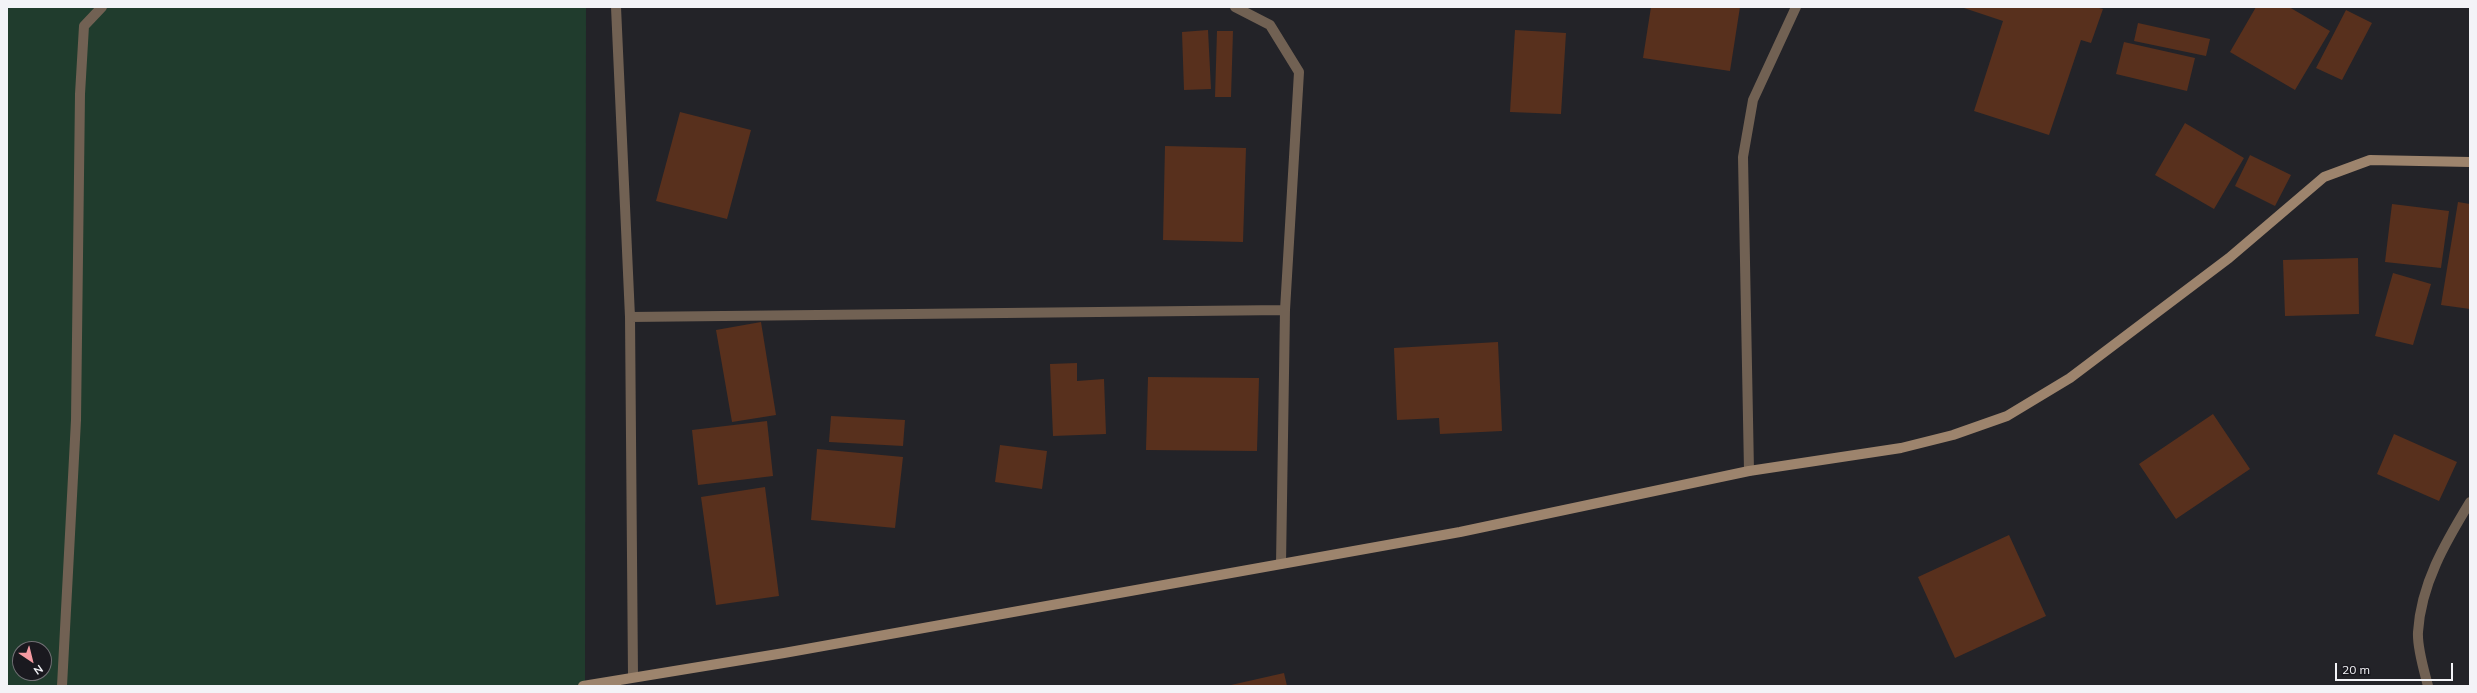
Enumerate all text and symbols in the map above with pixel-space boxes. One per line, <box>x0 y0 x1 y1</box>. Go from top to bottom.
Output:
north arrow <box>12 641 52 681</box>
scale bar <box>2337 655 2455 681</box>
text: N <box>31 662 46 678</box>
text: 20 m <box>2342 662 2370 677</box>

